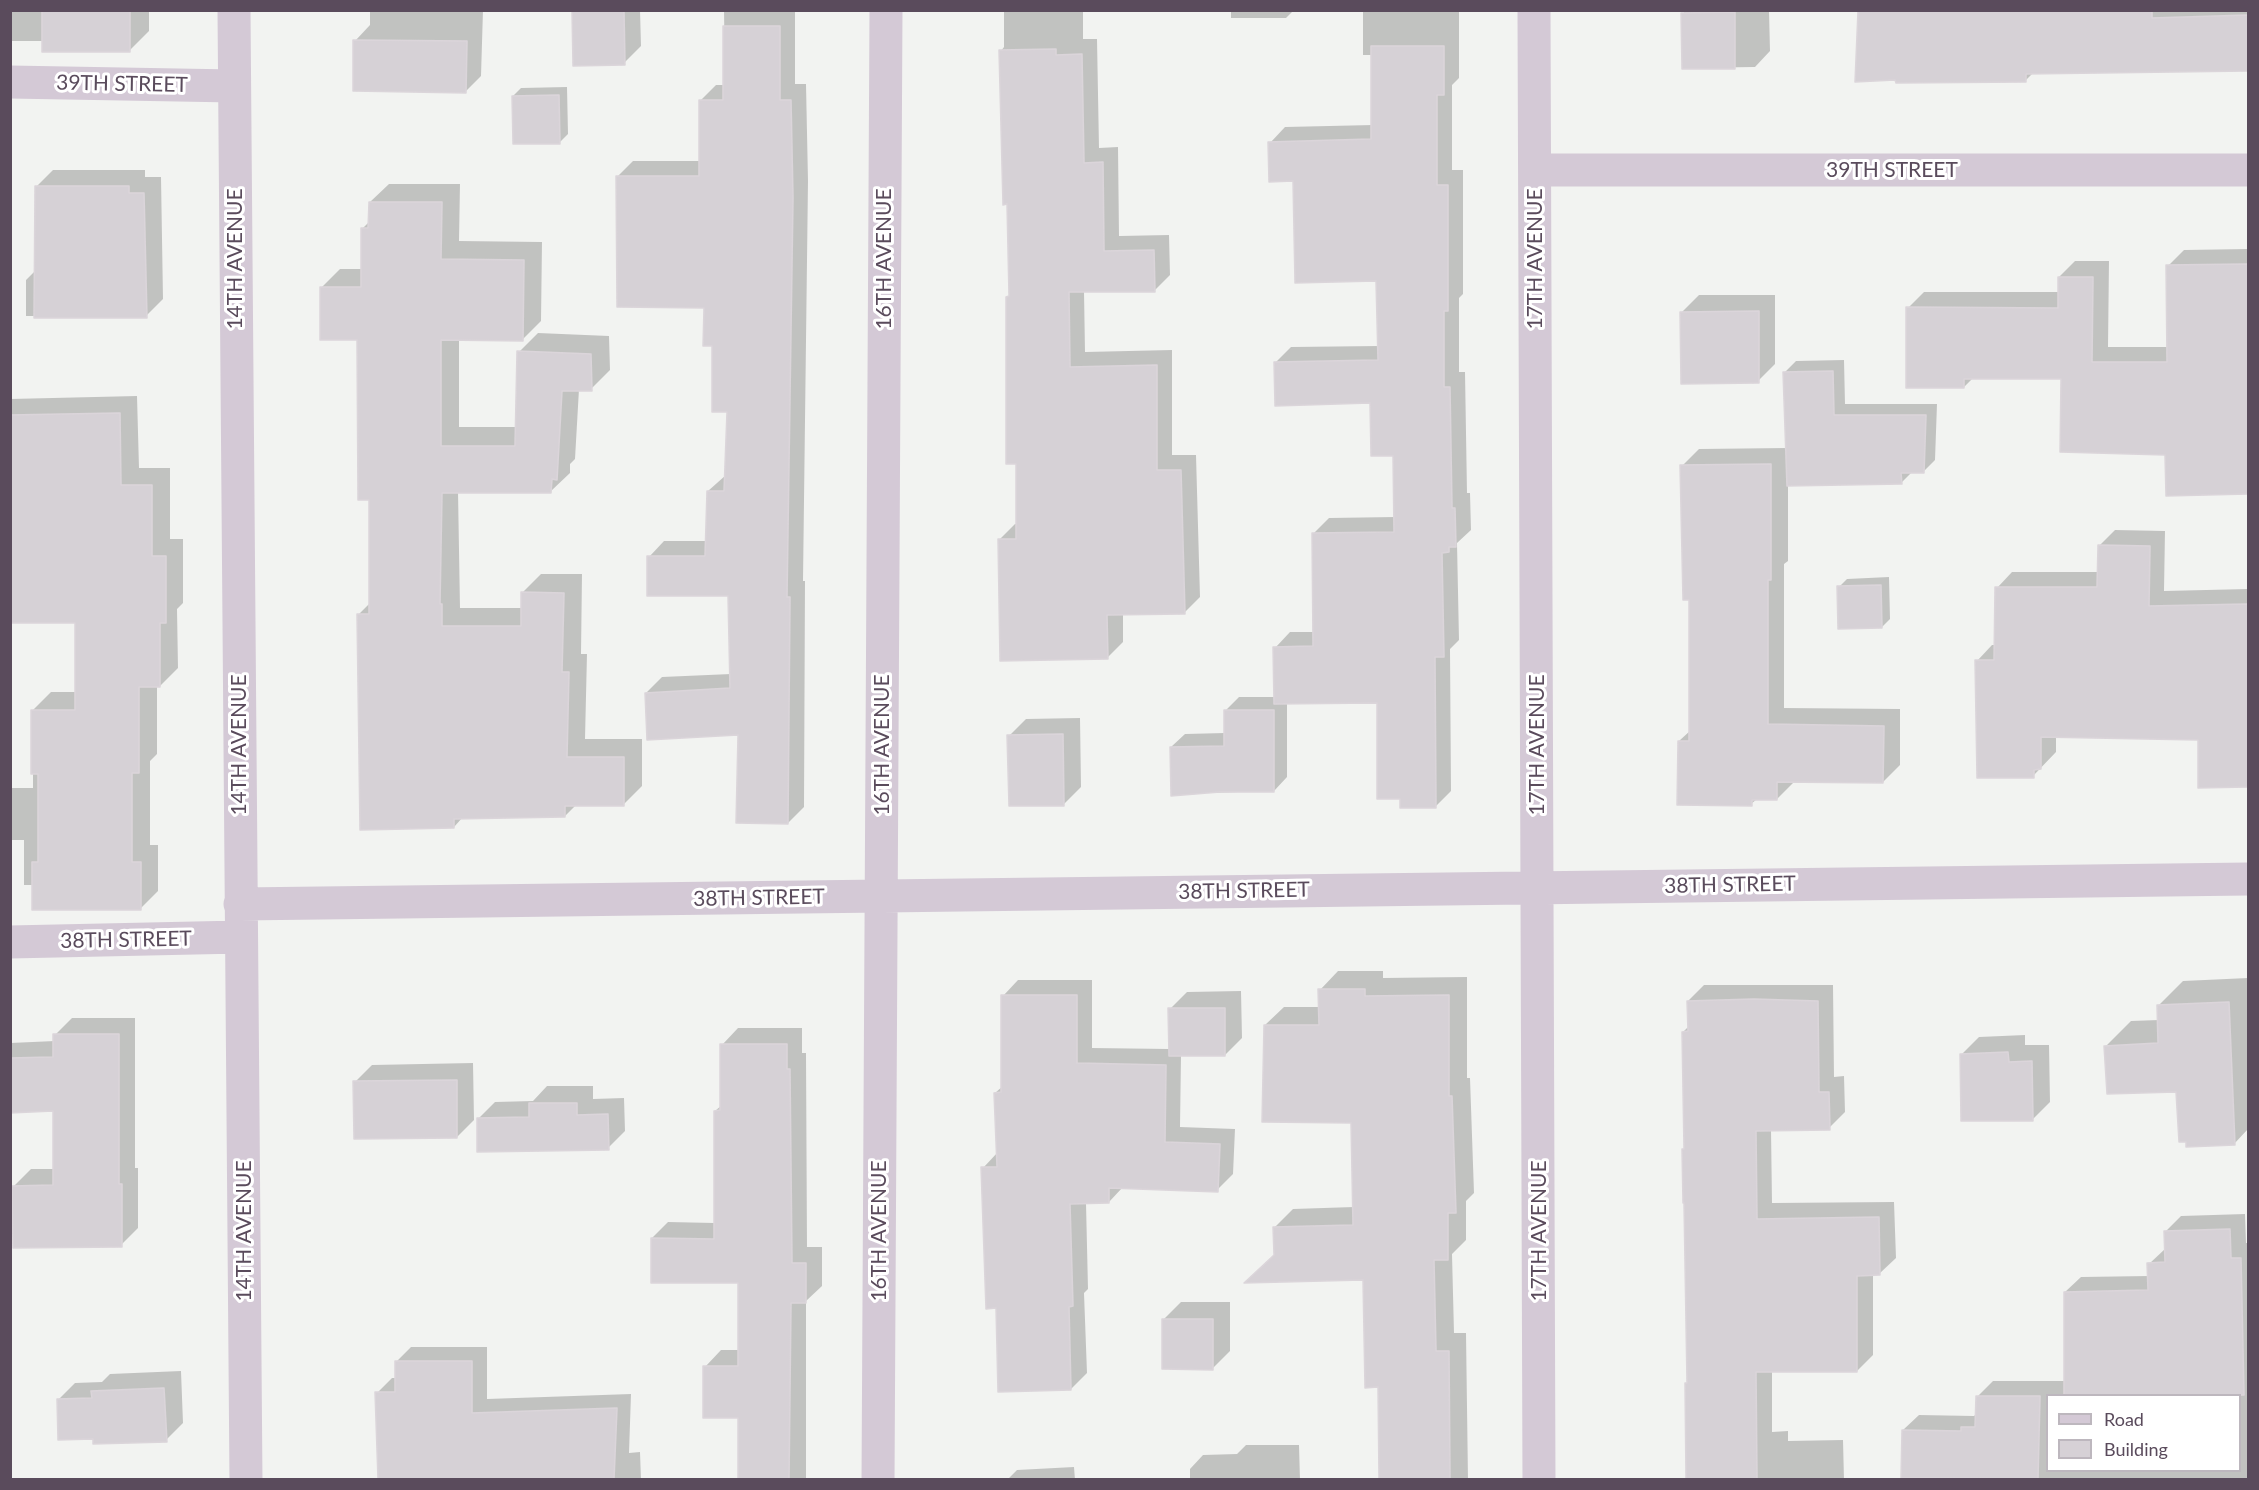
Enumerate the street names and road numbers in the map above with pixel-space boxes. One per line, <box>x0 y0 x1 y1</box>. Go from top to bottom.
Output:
street label: 39TH STREET <box>56 70 188 98</box>
street label: 39TH STREET <box>1826 157 1958 183</box>
street label: 14TH AVENUE <box>222 188 248 330</box>
street label: 16TH AVENUE <box>871 188 897 330</box>
street label: 17TH AVENUE <box>1522 188 1548 330</box>
street label: 14TH AVENUE <box>226 674 252 816</box>
street label: 16TH AVENUE <box>869 674 895 816</box>
street label: 17TH AVENUE <box>1524 674 1550 816</box>
street label: 38TH STREET <box>1664 871 1796 899</box>
street label: 38TH STREET <box>1178 877 1310 905</box>
street label: 38TH STREET <box>693 884 825 912</box>
street label: 38TH STREET <box>60 926 192 954</box>
street label: 14TH AVENUE <box>231 1160 257 1302</box>
street label: 16TH AVENUE <box>866 1160 892 1302</box>
street label: 17TH AVENUE <box>1526 1160 1552 1302</box>

